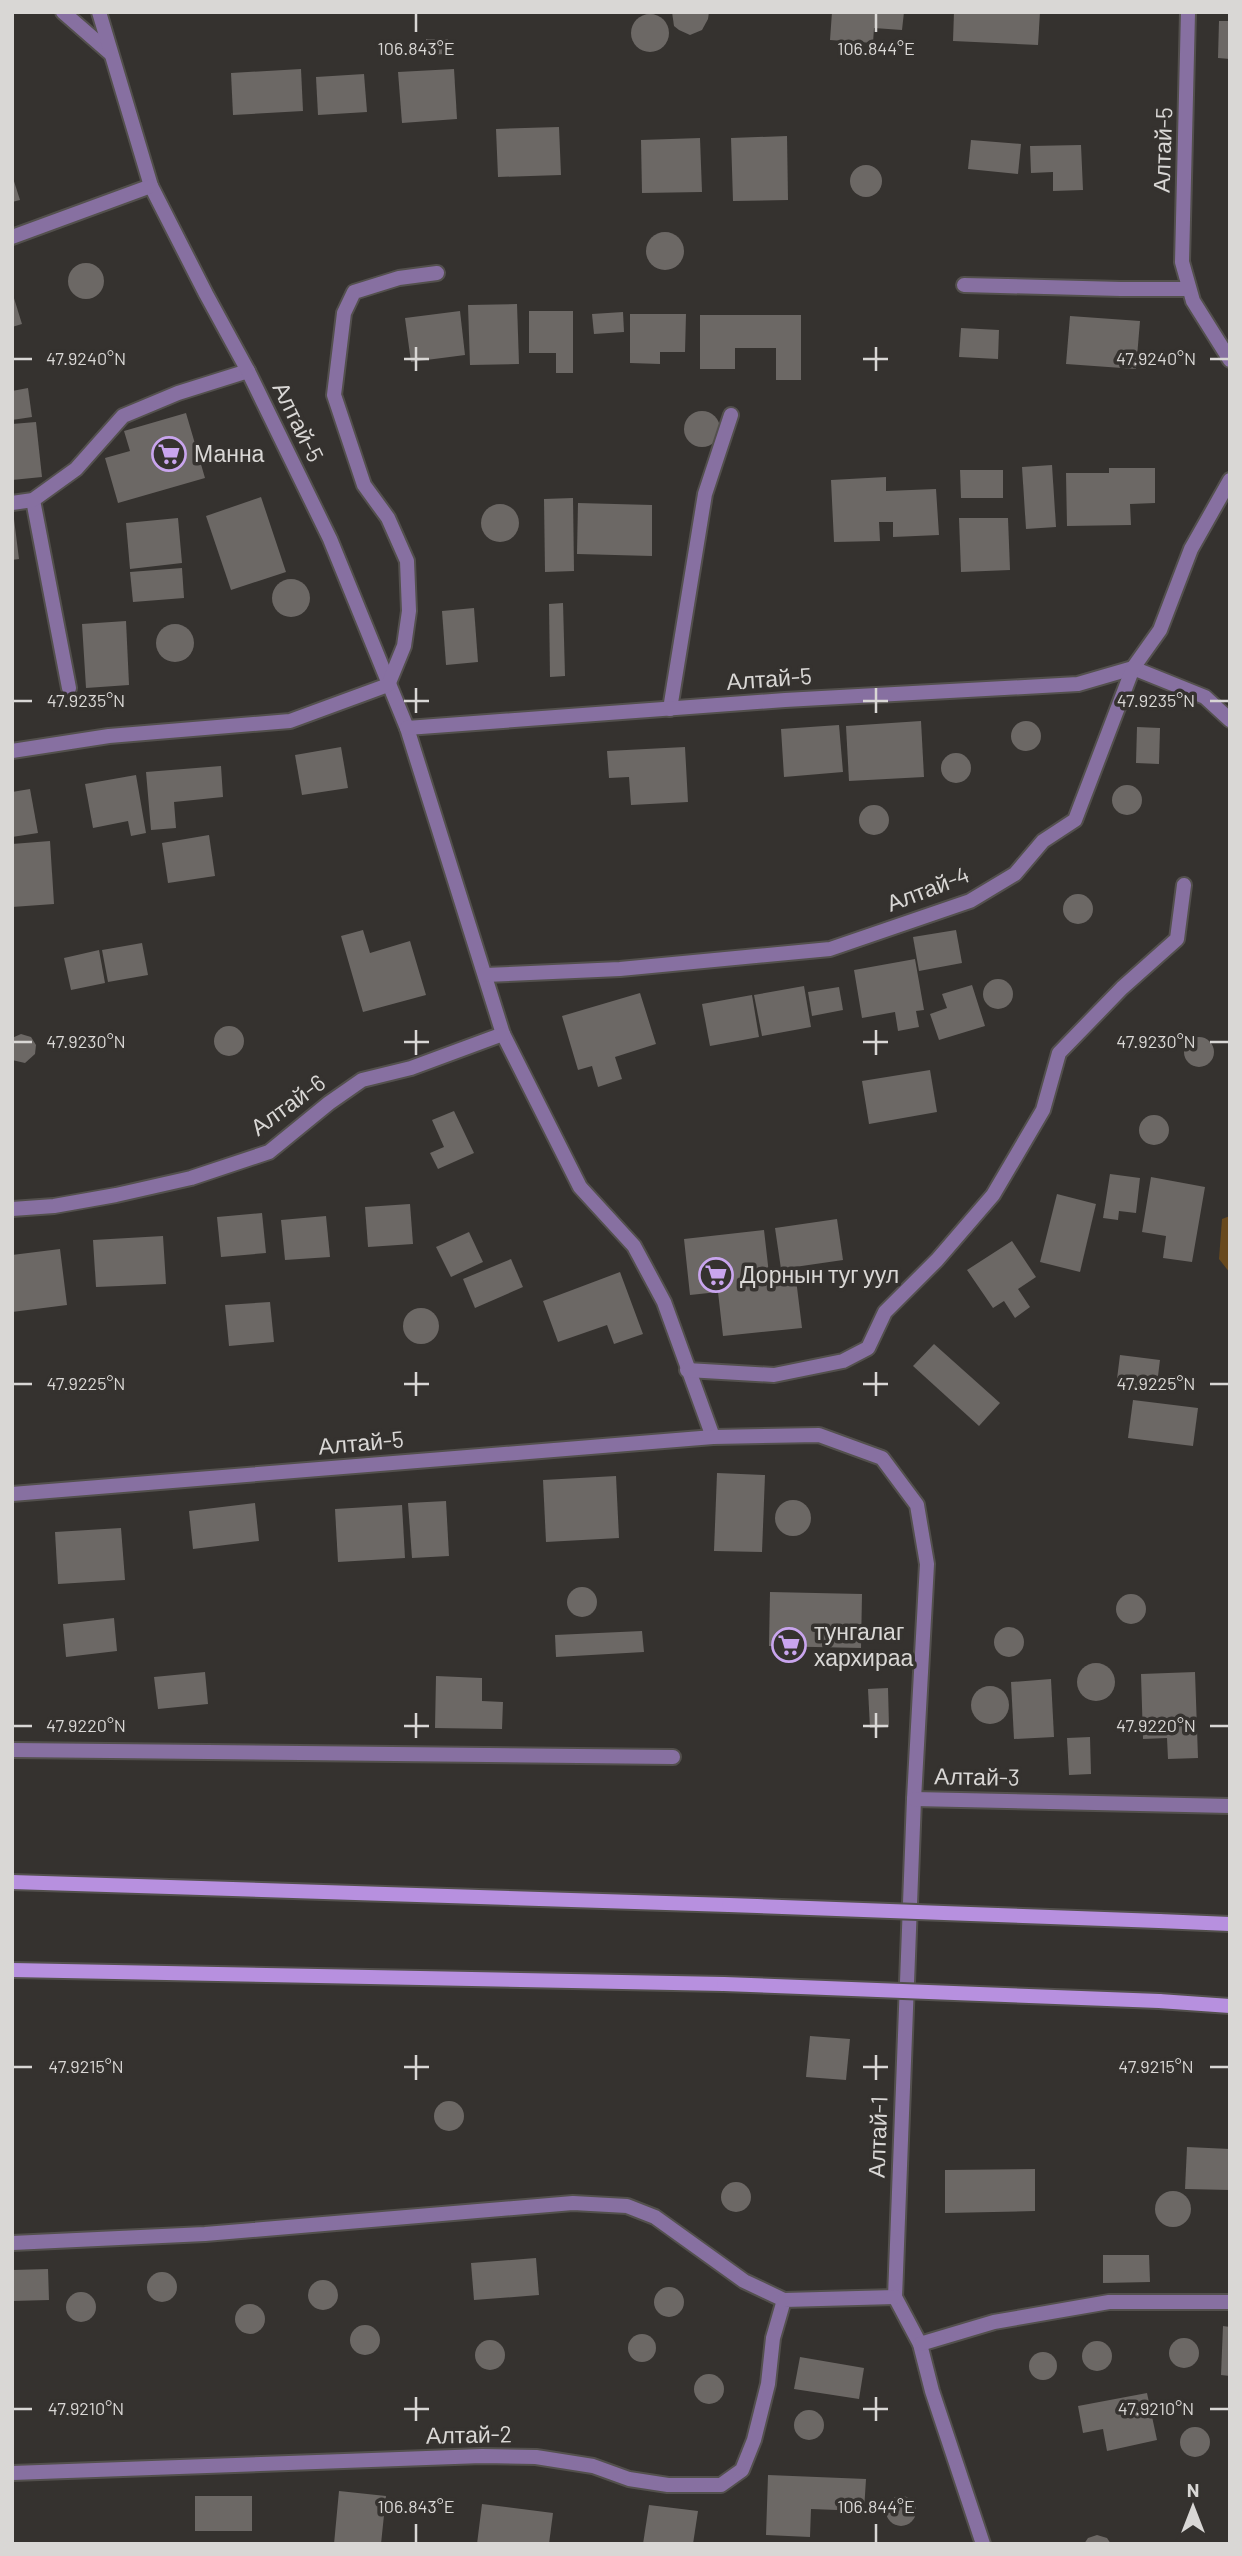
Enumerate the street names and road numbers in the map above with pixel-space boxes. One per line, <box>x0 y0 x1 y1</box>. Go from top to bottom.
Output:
street label: Алтай-5 <box>1147 107 1177 193</box>
street label: Алтай-5 <box>268 377 330 466</box>
street label: Алтай-5 <box>725 661 813 695</box>
street label: Алтай-4 <box>882 860 973 917</box>
street label: Алтай-6 <box>245 1068 330 1141</box>
street label: Алтай-5 <box>317 1424 405 1460</box>
street label: Алтай-3 <box>934 1761 1020 1791</box>
street label: Алтай-1 <box>862 2096 892 2178</box>
street label: Алтай-2 <box>426 2419 512 2449</box>

